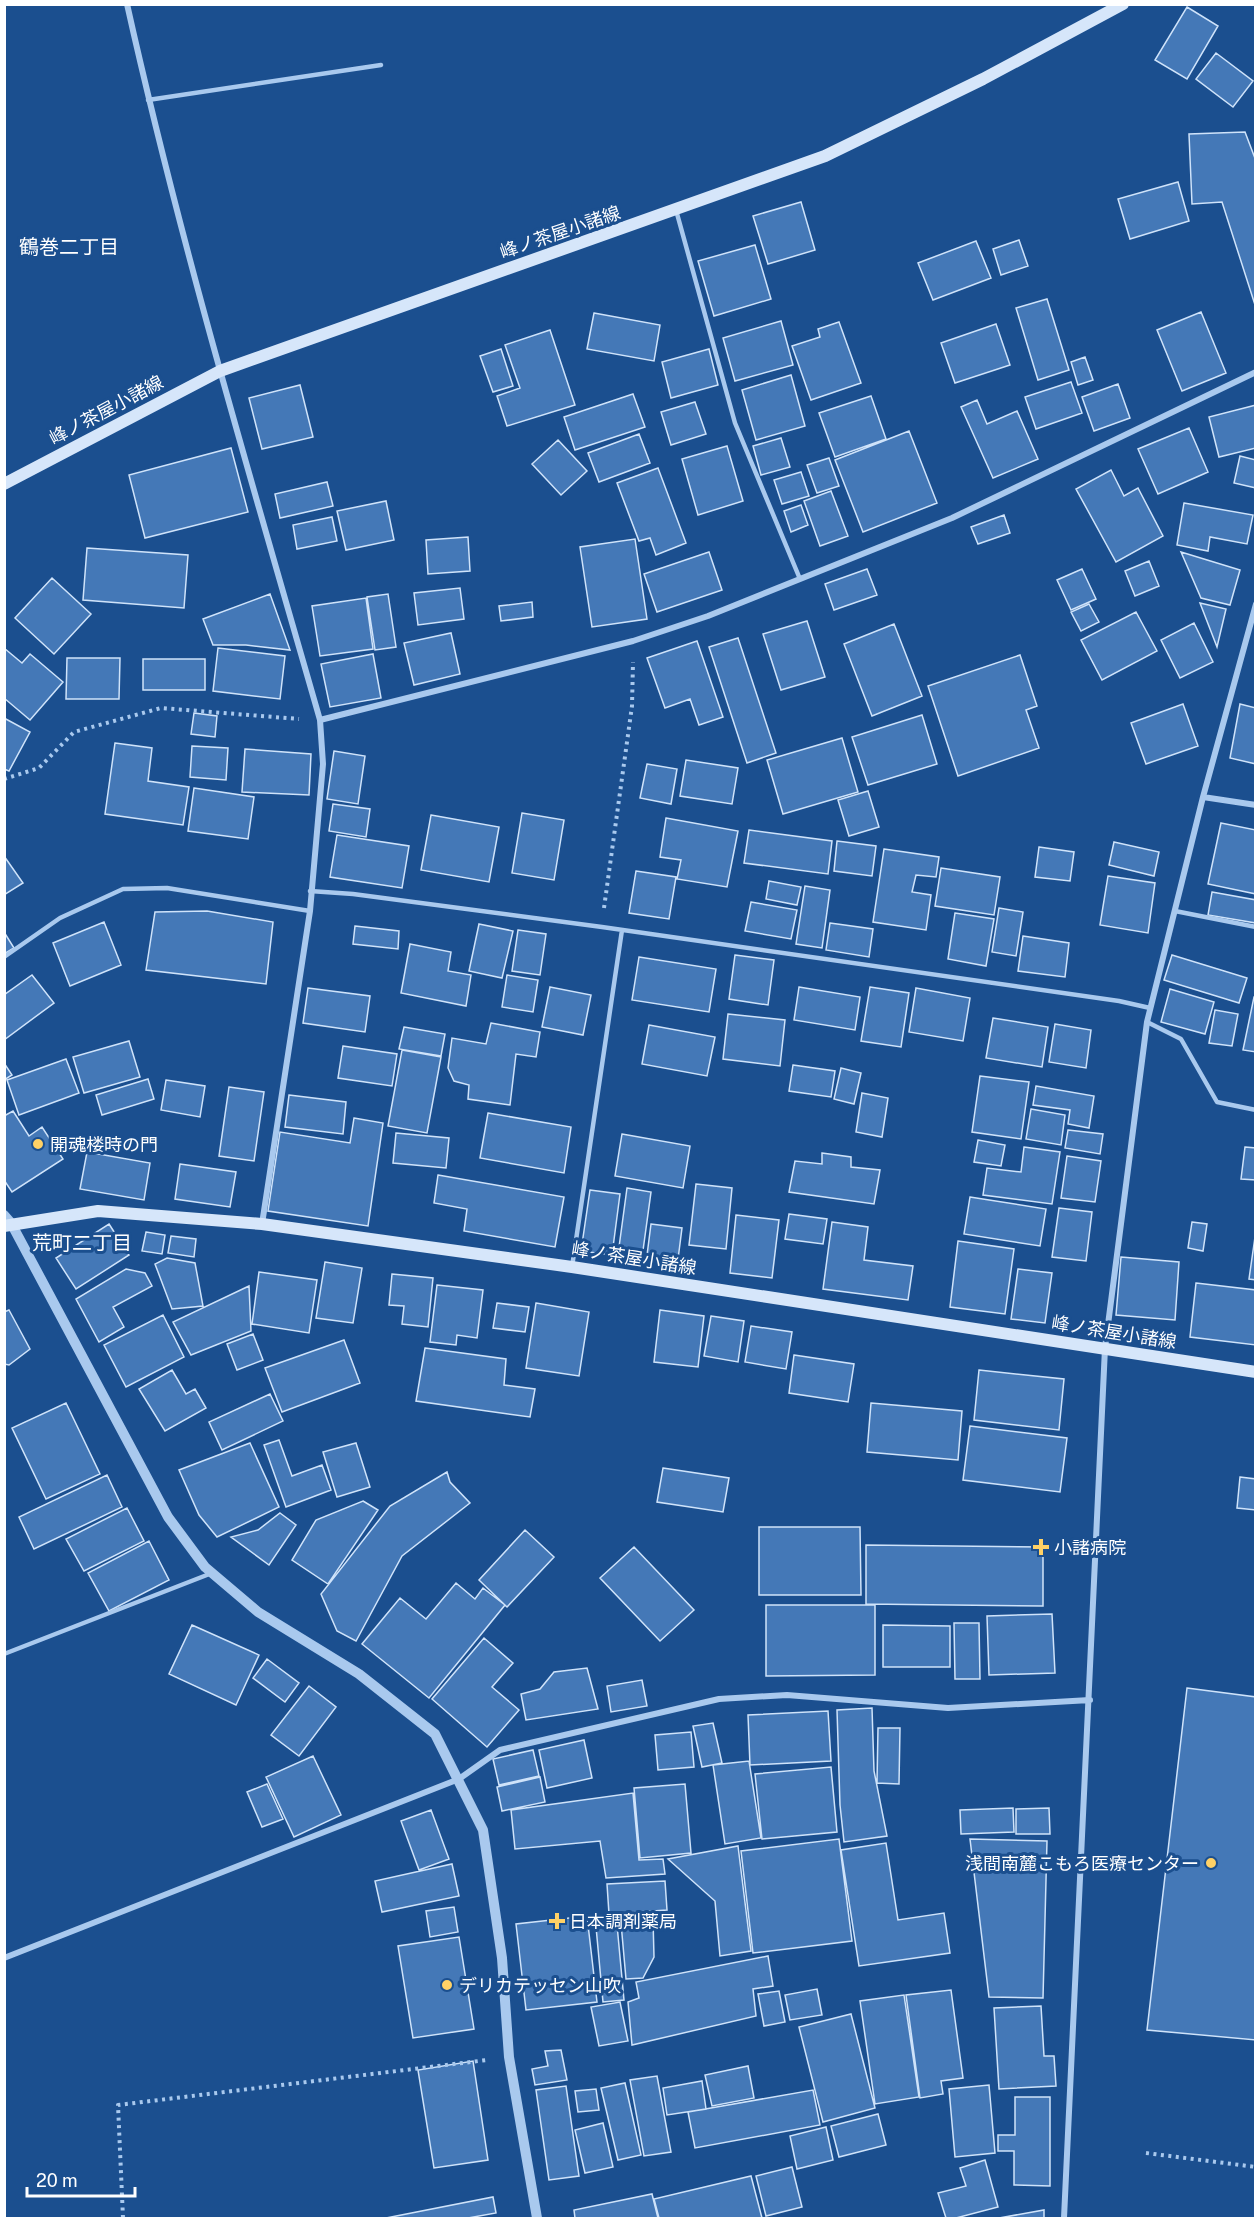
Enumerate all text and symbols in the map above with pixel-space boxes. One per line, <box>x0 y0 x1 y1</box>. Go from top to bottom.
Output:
street label: 峰ノ茶屋小諸線 <box>497 202 623 262</box>
district label: 鶴巻二丁目 <box>19 235 119 259</box>
street label: 峰ノ茶屋小諸線 <box>45 371 167 449</box>
place label: 開魂楼時の門 <box>50 1134 158 1155</box>
marker: 開魂楼時の門 <box>31 1137 45 1151</box>
district label: 荒町二丁目 <box>32 1231 132 1255</box>
street label: 峰ノ茶屋小諸線 <box>570 1238 698 1278</box>
street label: 峰ノ茶屋小諸線 <box>1050 1312 1178 1352</box>
place label: 小諸病院 <box>1054 1537 1126 1558</box>
marker: 小諸病院 <box>1032 1538 1050 1556</box>
place label: 浅間南麓こもろ医療センター <box>965 1853 1199 1874</box>
marker: 浅間南麓こもろ医療センター <box>1204 1856 1218 1870</box>
place label: 日本調剤薬局 <box>569 1911 677 1932</box>
marker: 日本調剤薬局 <box>550 1914 564 1928</box>
place label: デリカテッセン山吹 <box>459 1975 621 1996</box>
marker: デリカテッセン山吹 <box>440 1978 454 1992</box>
scale bar <box>27 2160 135 2198</box>
text: 20 m <box>36 2170 78 2191</box>

